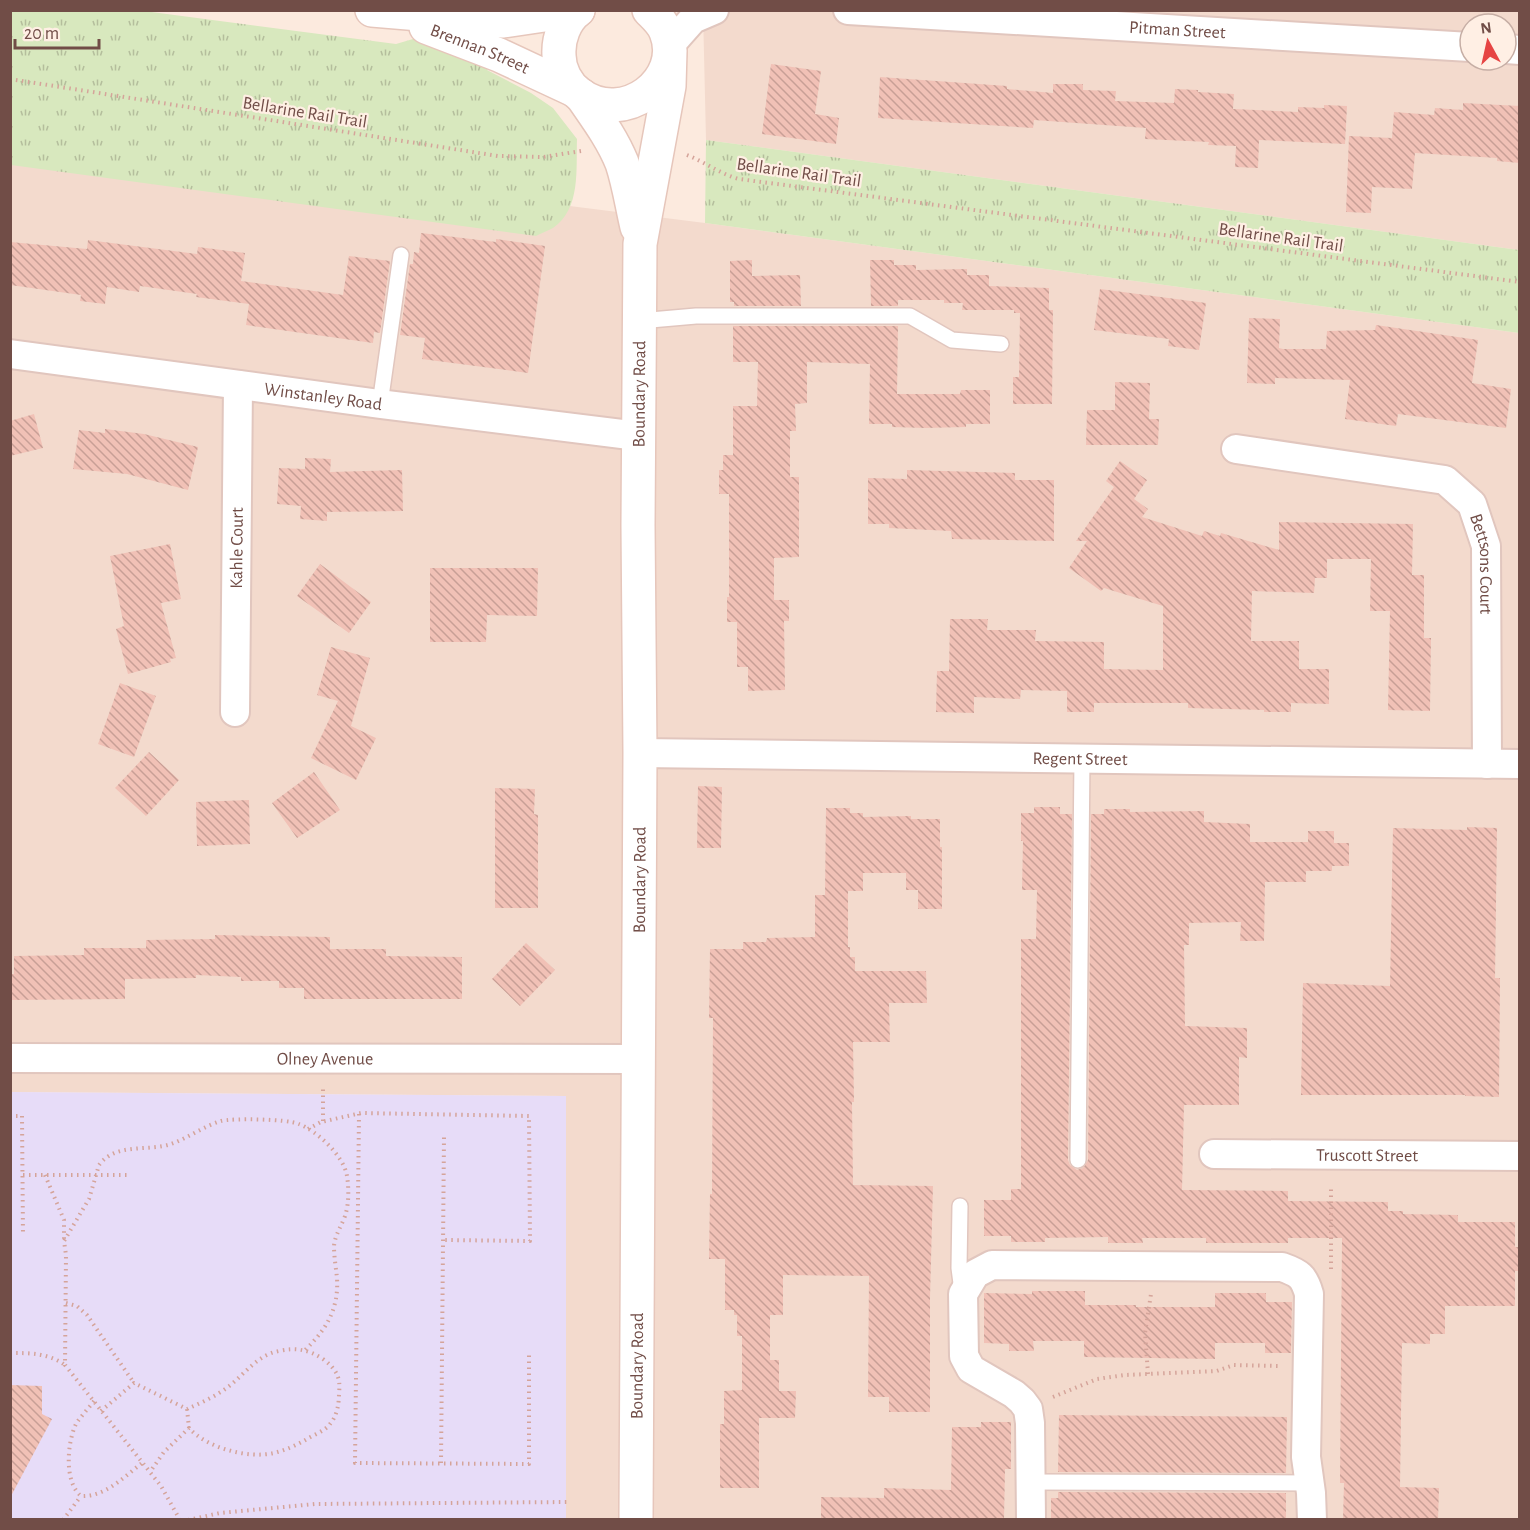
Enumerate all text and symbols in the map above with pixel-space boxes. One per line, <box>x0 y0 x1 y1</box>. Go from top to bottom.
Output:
scale bar <box>15 12 99 50</box>
north arrow <box>1458 12 1518 72</box>
street label: Pitman Street <box>1129 19 1226 42</box>
text: N <box>1479 19 1493 37</box>
street label: Brennan Street <box>428 22 532 78</box>
text: 20 m <box>24 25 59 43</box>
street label: Bellarine Rail Trail <box>241 94 368 132</box>
street label: Bellarine Rail Trail <box>735 155 862 191</box>
street label: Bellarine Rail Trail <box>1217 220 1344 256</box>
street label: Boundary Road <box>631 341 649 447</box>
street label: Winstanley Road <box>263 380 383 414</box>
street label: Kahle Court <box>228 507 247 589</box>
street label: Bettsons Court <box>1466 512 1494 615</box>
street label: Regent Street <box>1032 750 1128 769</box>
street label: Boundary Road <box>631 827 650 933</box>
street label: Olney Avenue <box>277 1050 373 1069</box>
street label: Truscott Street <box>1316 1147 1418 1165</box>
street label: Boundary Road <box>629 1313 647 1419</box>

